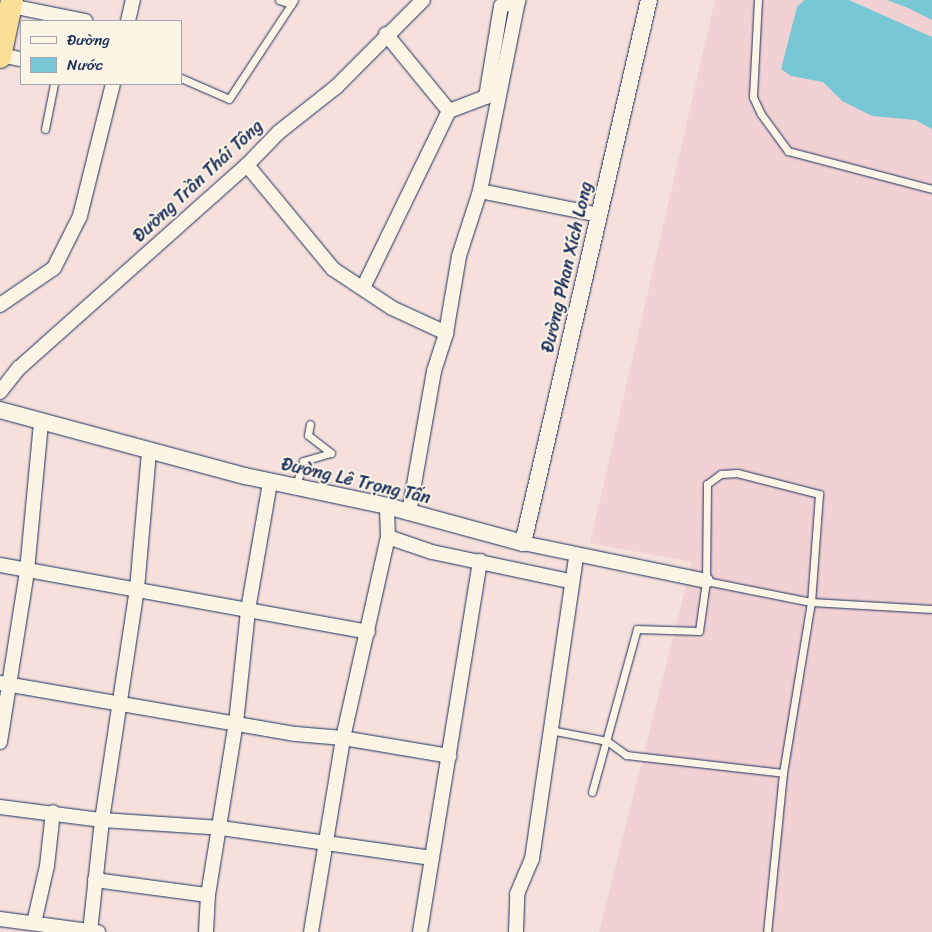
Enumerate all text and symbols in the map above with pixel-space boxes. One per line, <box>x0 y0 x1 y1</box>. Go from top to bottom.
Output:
legend <box>20 20 182 85</box>
text: Đường <box>67 27 110 53</box>
text: Nước <box>67 52 103 78</box>
street label: Đường Trần Thái Tông <box>129 115 267 247</box>
street label: Đường Phan Xích Long <box>537 179 597 355</box>
street label: Đường Lê Trọng Tấn <box>279 453 433 509</box>

